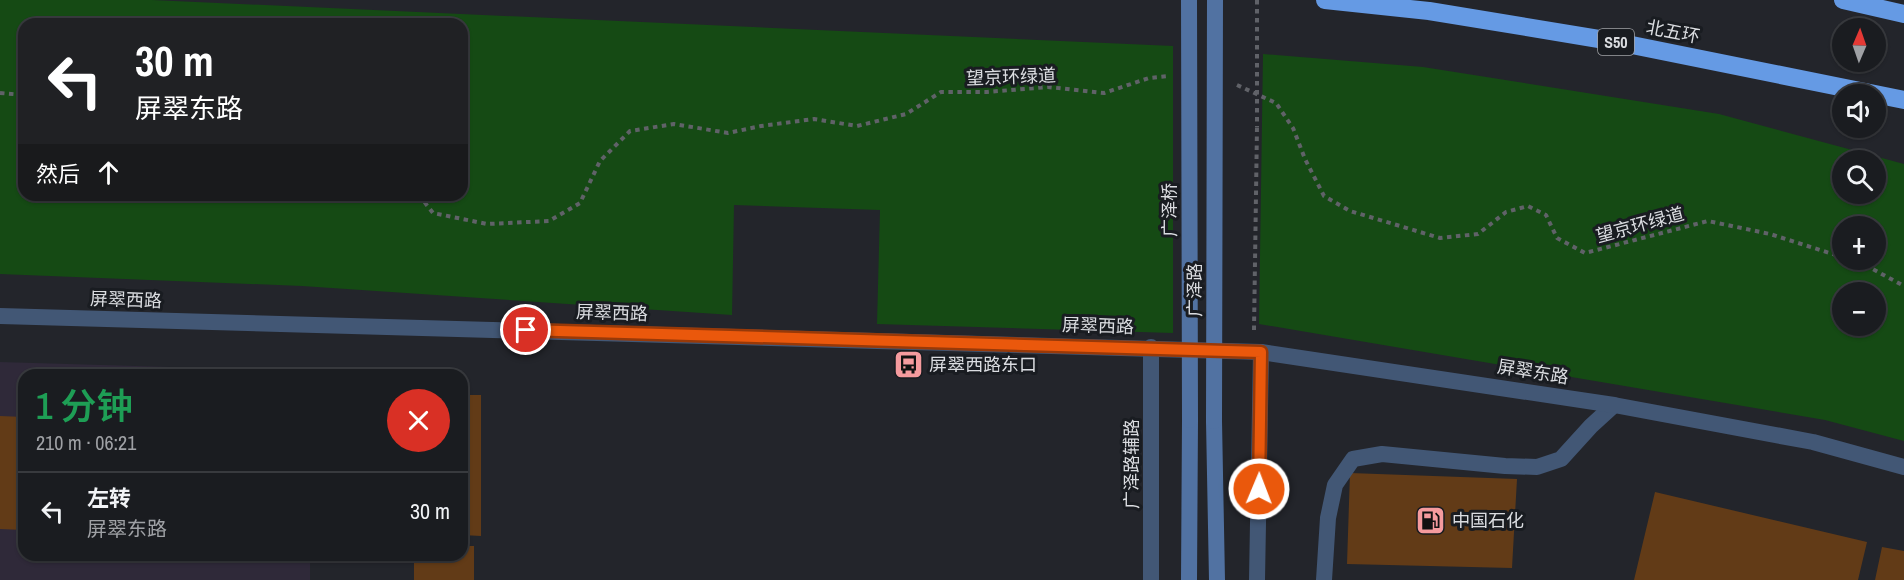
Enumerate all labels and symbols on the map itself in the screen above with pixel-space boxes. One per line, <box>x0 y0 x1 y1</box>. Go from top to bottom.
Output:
street label: 北五环 <box>1644 14 1702 49</box>
north arrow <box>1832 18 1886 72</box>
road number: S50 <box>1598 29 1634 55</box>
street label: 望京环绿道 <box>966 62 1056 91</box>
street label: 广泽桥 <box>1157 183 1182 237</box>
street label: 望京环绿道 <box>1593 201 1687 248</box>
street label: 广泽路 <box>1182 263 1207 317</box>
street label: 屏翠西路 <box>90 286 162 313</box>
street label: 屏翠西路 <box>576 299 648 326</box>
pin <box>500 304 551 355</box>
street label: 屏翠西路 <box>1062 312 1134 339</box>
bus stop icon: 屏翠西路东口 <box>892 349 924 381</box>
place label: 屏翠西路东口 <box>929 352 1037 377</box>
street label: 屏翠东路 <box>1496 354 1571 389</box>
street label: 广泽路辅路 <box>1119 419 1144 509</box>
position arrow <box>1227 457 1291 521</box>
fuel station icon: 中国石化 <box>1415 505 1447 537</box>
place label: 中国石化 <box>1452 508 1524 533</box>

